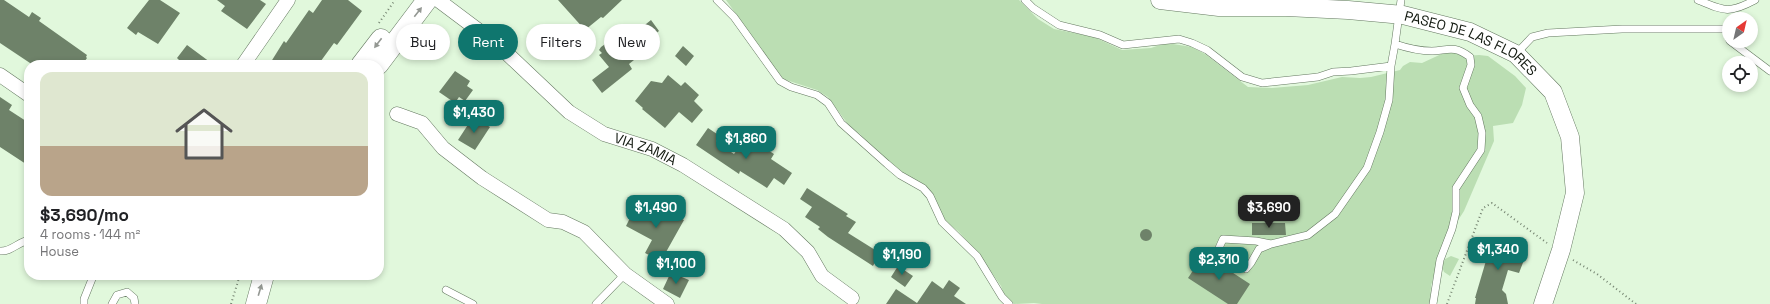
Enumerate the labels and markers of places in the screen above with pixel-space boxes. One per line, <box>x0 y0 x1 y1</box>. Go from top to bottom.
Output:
pin: $1,430 <box>441 100 507 134</box>
pin: $1,860 <box>713 126 779 160</box>
pin: $1,490 <box>623 195 689 229</box>
pin: $3,690 <box>1236 195 1302 229</box>
pin: $1,340 <box>1465 237 1531 271</box>
pin: $1,190 <box>869 242 935 276</box>
pin: $2,310 <box>1186 247 1252 281</box>
pin: $1,100 <box>643 251 709 285</box>

